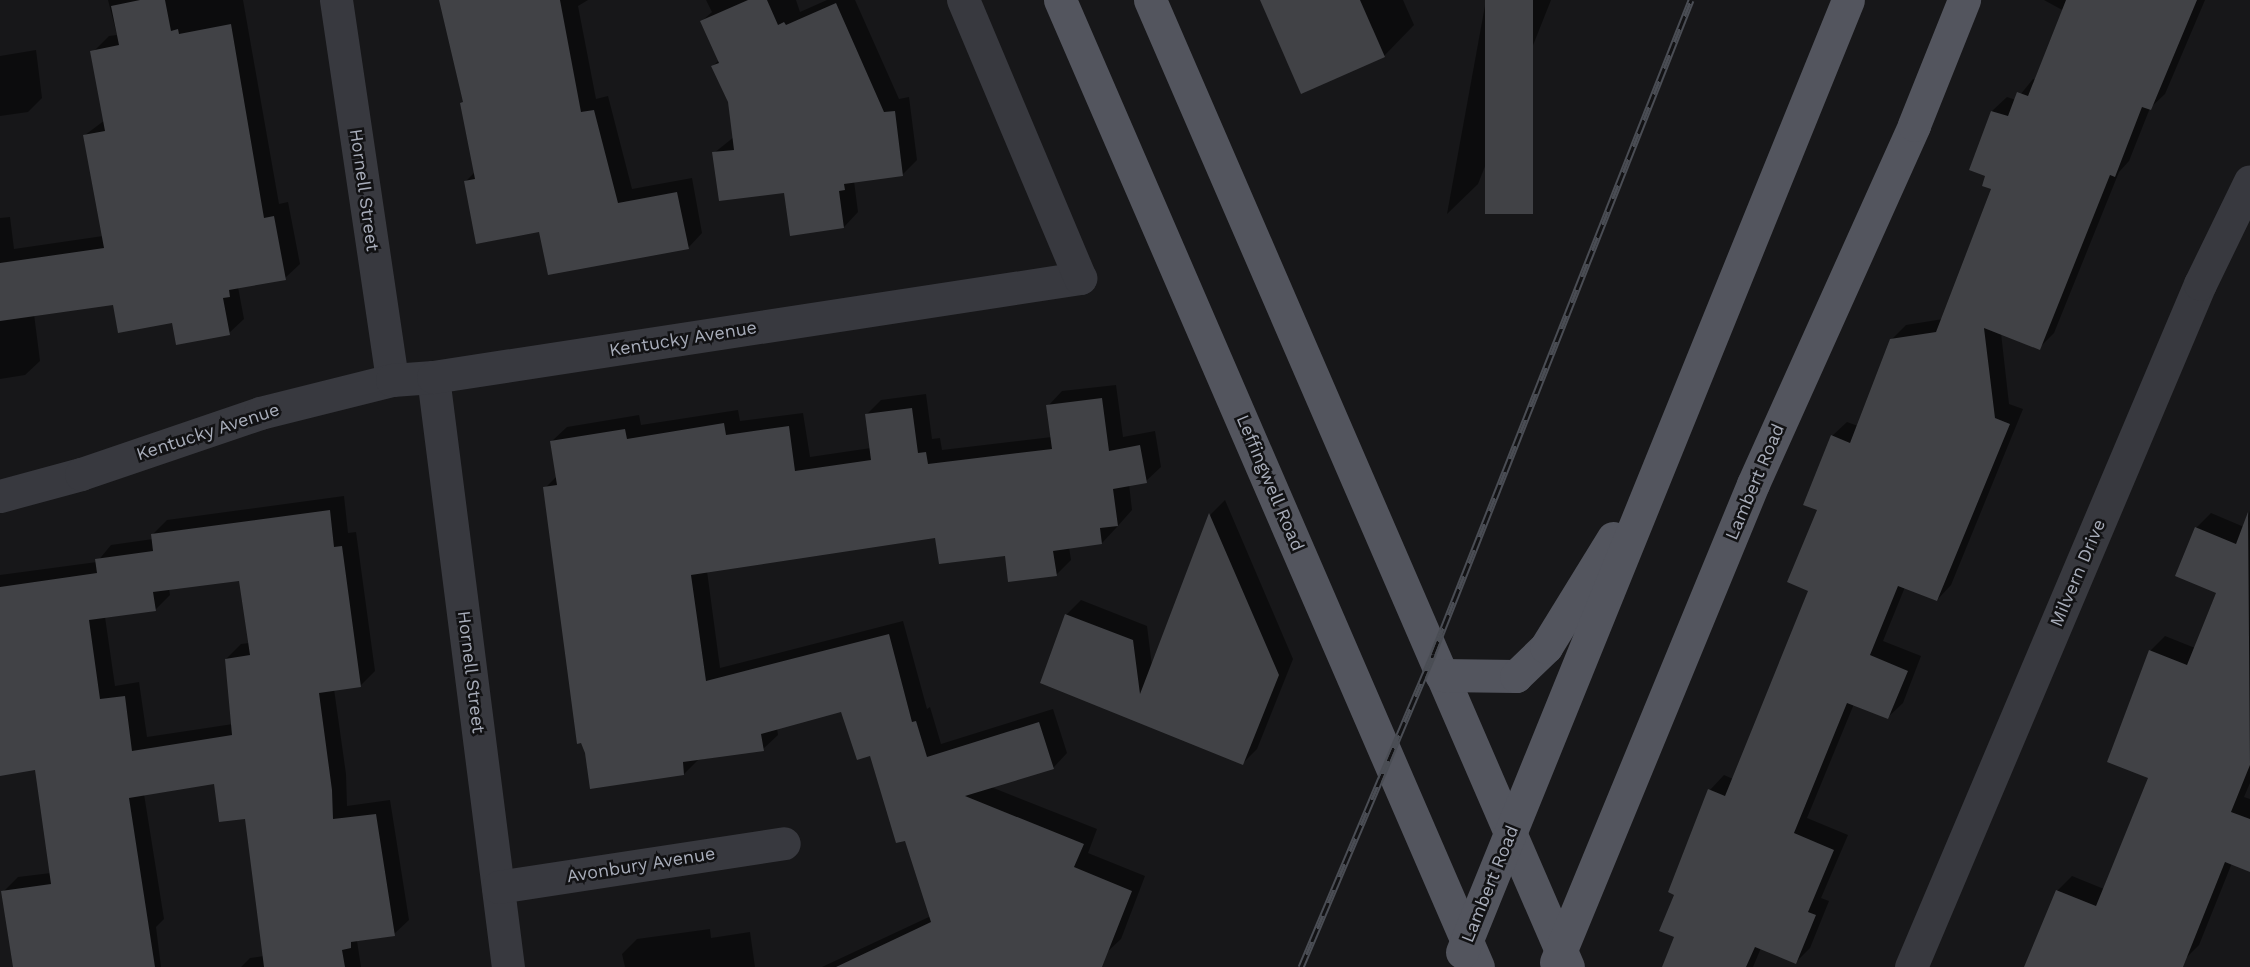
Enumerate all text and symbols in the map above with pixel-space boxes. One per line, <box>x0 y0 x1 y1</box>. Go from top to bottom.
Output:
street label: Hornell Street <box>345 127 383 253</box>
street label: Kentucky Avenue <box>607 317 759 361</box>
street label: Kentucky Avenue <box>133 398 283 466</box>
street label: Leffingwell Road <box>1231 411 1309 555</box>
street label: Lambert Road <box>1721 421 1789 543</box>
street label: Milvern Drive <box>2046 516 2110 630</box>
street label: Hornell Street <box>453 609 489 735</box>
street label: Lambert Road <box>1457 822 1523 946</box>
street label: Avonbury Avenue <box>565 842 717 888</box>

